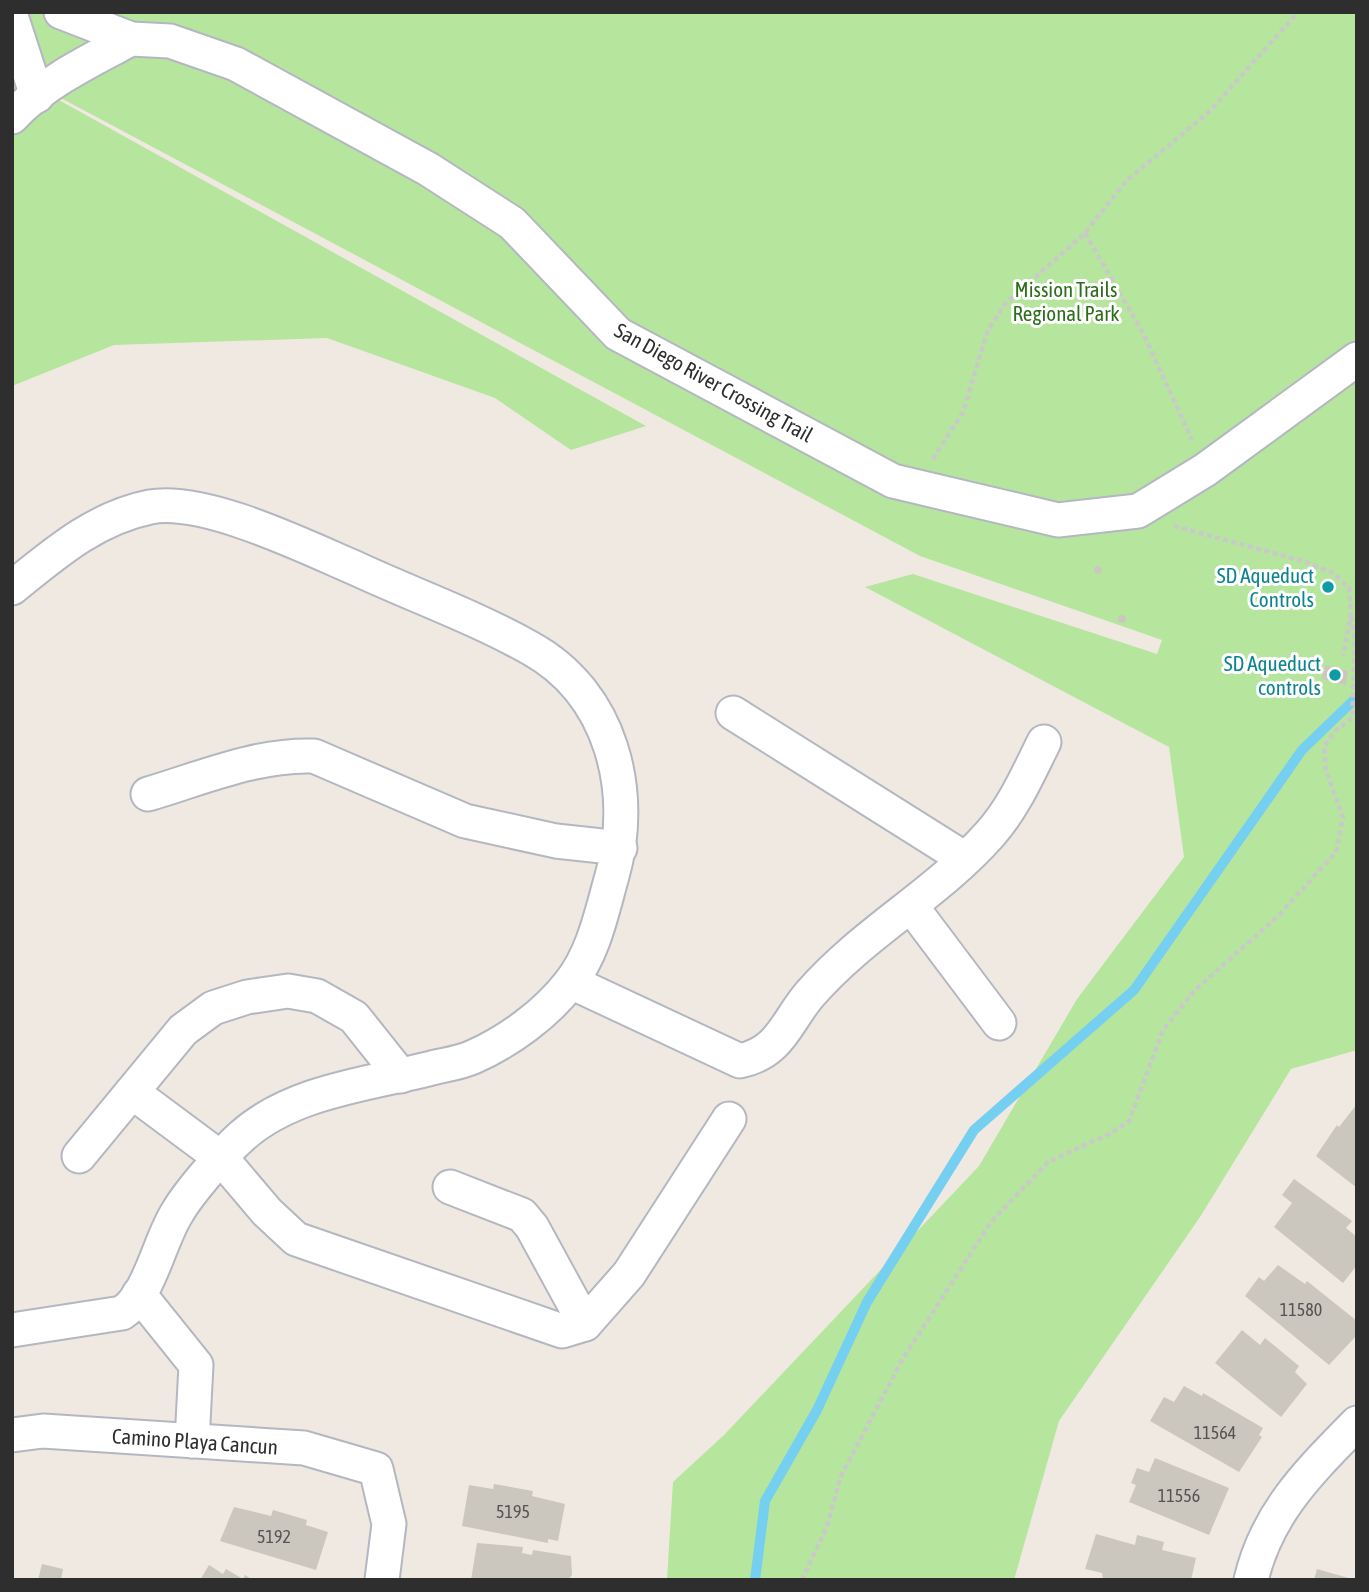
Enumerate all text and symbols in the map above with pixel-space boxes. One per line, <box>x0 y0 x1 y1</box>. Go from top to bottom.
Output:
park label: Mission Trails Regional Park <box>1012 277 1120 325</box>
street label: San Diego River Crossing Trail <box>611 318 818 447</box>
place label: SD Aqueduct Controls <box>1217 563 1314 611</box>
marker: SD Aqueduct Controls <box>1320 579 1336 595</box>
place label: SD Aqueduct controls <box>1224 651 1321 699</box>
marker: SD Aqueduct controls <box>1327 667 1343 683</box>
house number: 11580 <box>1280 1299 1322 1320</box>
house number: 11564 <box>1194 1422 1236 1443</box>
street label: Camino Playa Cancun <box>111 1423 279 1459</box>
house number: 11556 <box>1158 1485 1200 1506</box>
house number: 5195 <box>496 1501 530 1522</box>
house number: 5192 <box>257 1526 291 1547</box>

